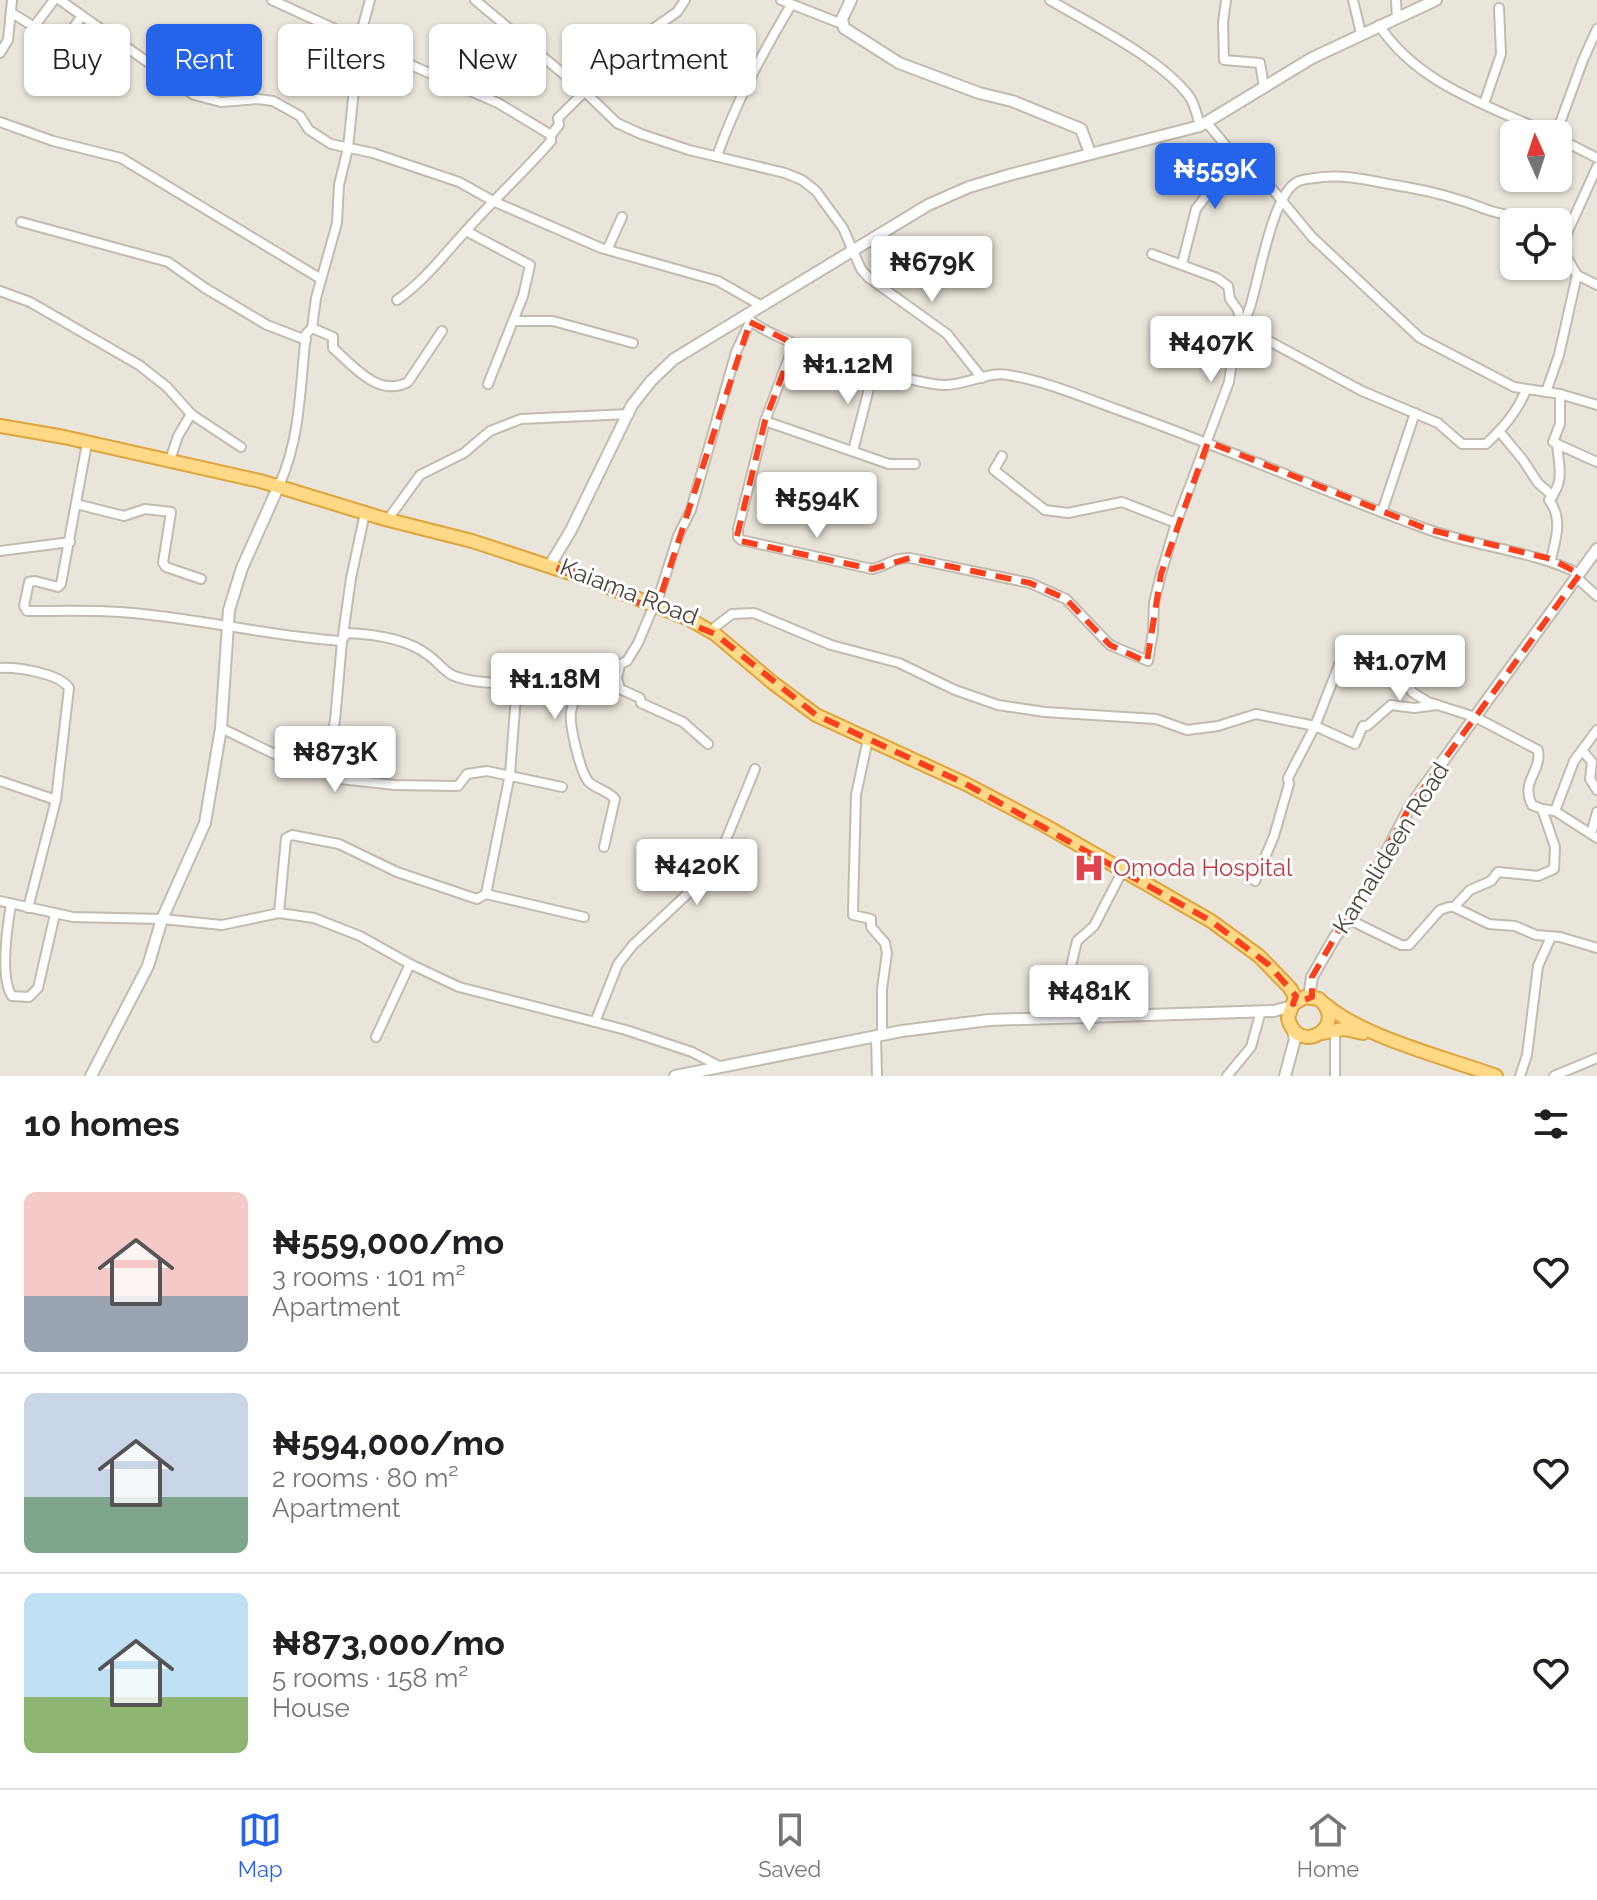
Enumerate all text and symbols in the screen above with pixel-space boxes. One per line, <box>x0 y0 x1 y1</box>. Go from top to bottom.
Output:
chip: Buy <box>24 24 130 96</box>
chip: Rent <box>146 24 262 96</box>
chip: Filters <box>278 24 413 96</box>
chip: New <box>429 24 546 96</box>
chip: Apartment <box>562 24 756 96</box>
north arrow <box>1500 120 1572 192</box>
map controls <box>1500 120 1572 280</box>
pin: ₦559K <box>1159 143 1271 211</box>
text: ₦559K <box>1173 154 1257 184</box>
button: locate <box>1500 208 1572 280</box>
pin: ₦679K <box>876 236 988 304</box>
text: ₦679K <box>889 247 975 277</box>
pin: ₦407K <box>1155 316 1267 384</box>
text: ₦407K <box>1168 327 1254 357</box>
pin: ₦1.12M <box>783 338 913 406</box>
text: ₦1.12M <box>802 349 894 379</box>
pin: ₦594K <box>761 472 873 540</box>
text: ₦594K <box>775 483 859 513</box>
street label: Kaiama Road <box>556 552 702 631</box>
pin: ₦1.07M <box>1335 635 1465 703</box>
text: ₦1.07M <box>1353 646 1447 676</box>
pin: ₦1.18M <box>490 653 620 721</box>
text: ₦1.18M <box>509 664 601 694</box>
pin: ₦873K <box>279 726 391 794</box>
text: ₦873K <box>293 737 377 767</box>
street label: Kamalideen Road <box>1326 757 1455 939</box>
pin: ₦420K <box>641 839 753 907</box>
text: ₦420K <box>654 850 740 880</box>
hospital icon: Omoda Hospital <box>1072 851 1106 885</box>
place label: Omoda Hospital <box>1113 853 1293 882</box>
pin: ₦481K <box>1033 965 1145 1033</box>
text: ₦481K <box>1047 976 1131 1006</box>
icon: filters <box>1529 1102 1573 1146</box>
text: 10 homes <box>24 1104 180 1144</box>
text: ₦559,000/mo <box>272 1222 504 1262</box>
icon: home <box>88 1224 184 1320</box>
icon: heart <box>1529 1250 1573 1294</box>
text: 3 rooms · 101 m² <box>272 1262 466 1292</box>
text: Apartment <box>272 1292 401 1322</box>
text: ₦594,000/mo <box>272 1423 505 1463</box>
icon: home <box>88 1425 184 1521</box>
icon: heart <box>1529 1451 1573 1495</box>
text: 2 rooms · 80 m² <box>272 1463 458 1493</box>
text: Apartment <box>272 1493 401 1523</box>
text: ₦873,000/mo <box>272 1623 505 1663</box>
icon: home <box>88 1625 184 1721</box>
icon: heart <box>1529 1651 1573 1695</box>
text: 5 rooms · 158 m² <box>272 1663 468 1693</box>
text: House <box>272 1693 350 1723</box>
tab: Map <box>238 1808 283 1882</box>
tab: Saved <box>758 1808 821 1882</box>
tab: Home <box>1297 1808 1359 1882</box>

